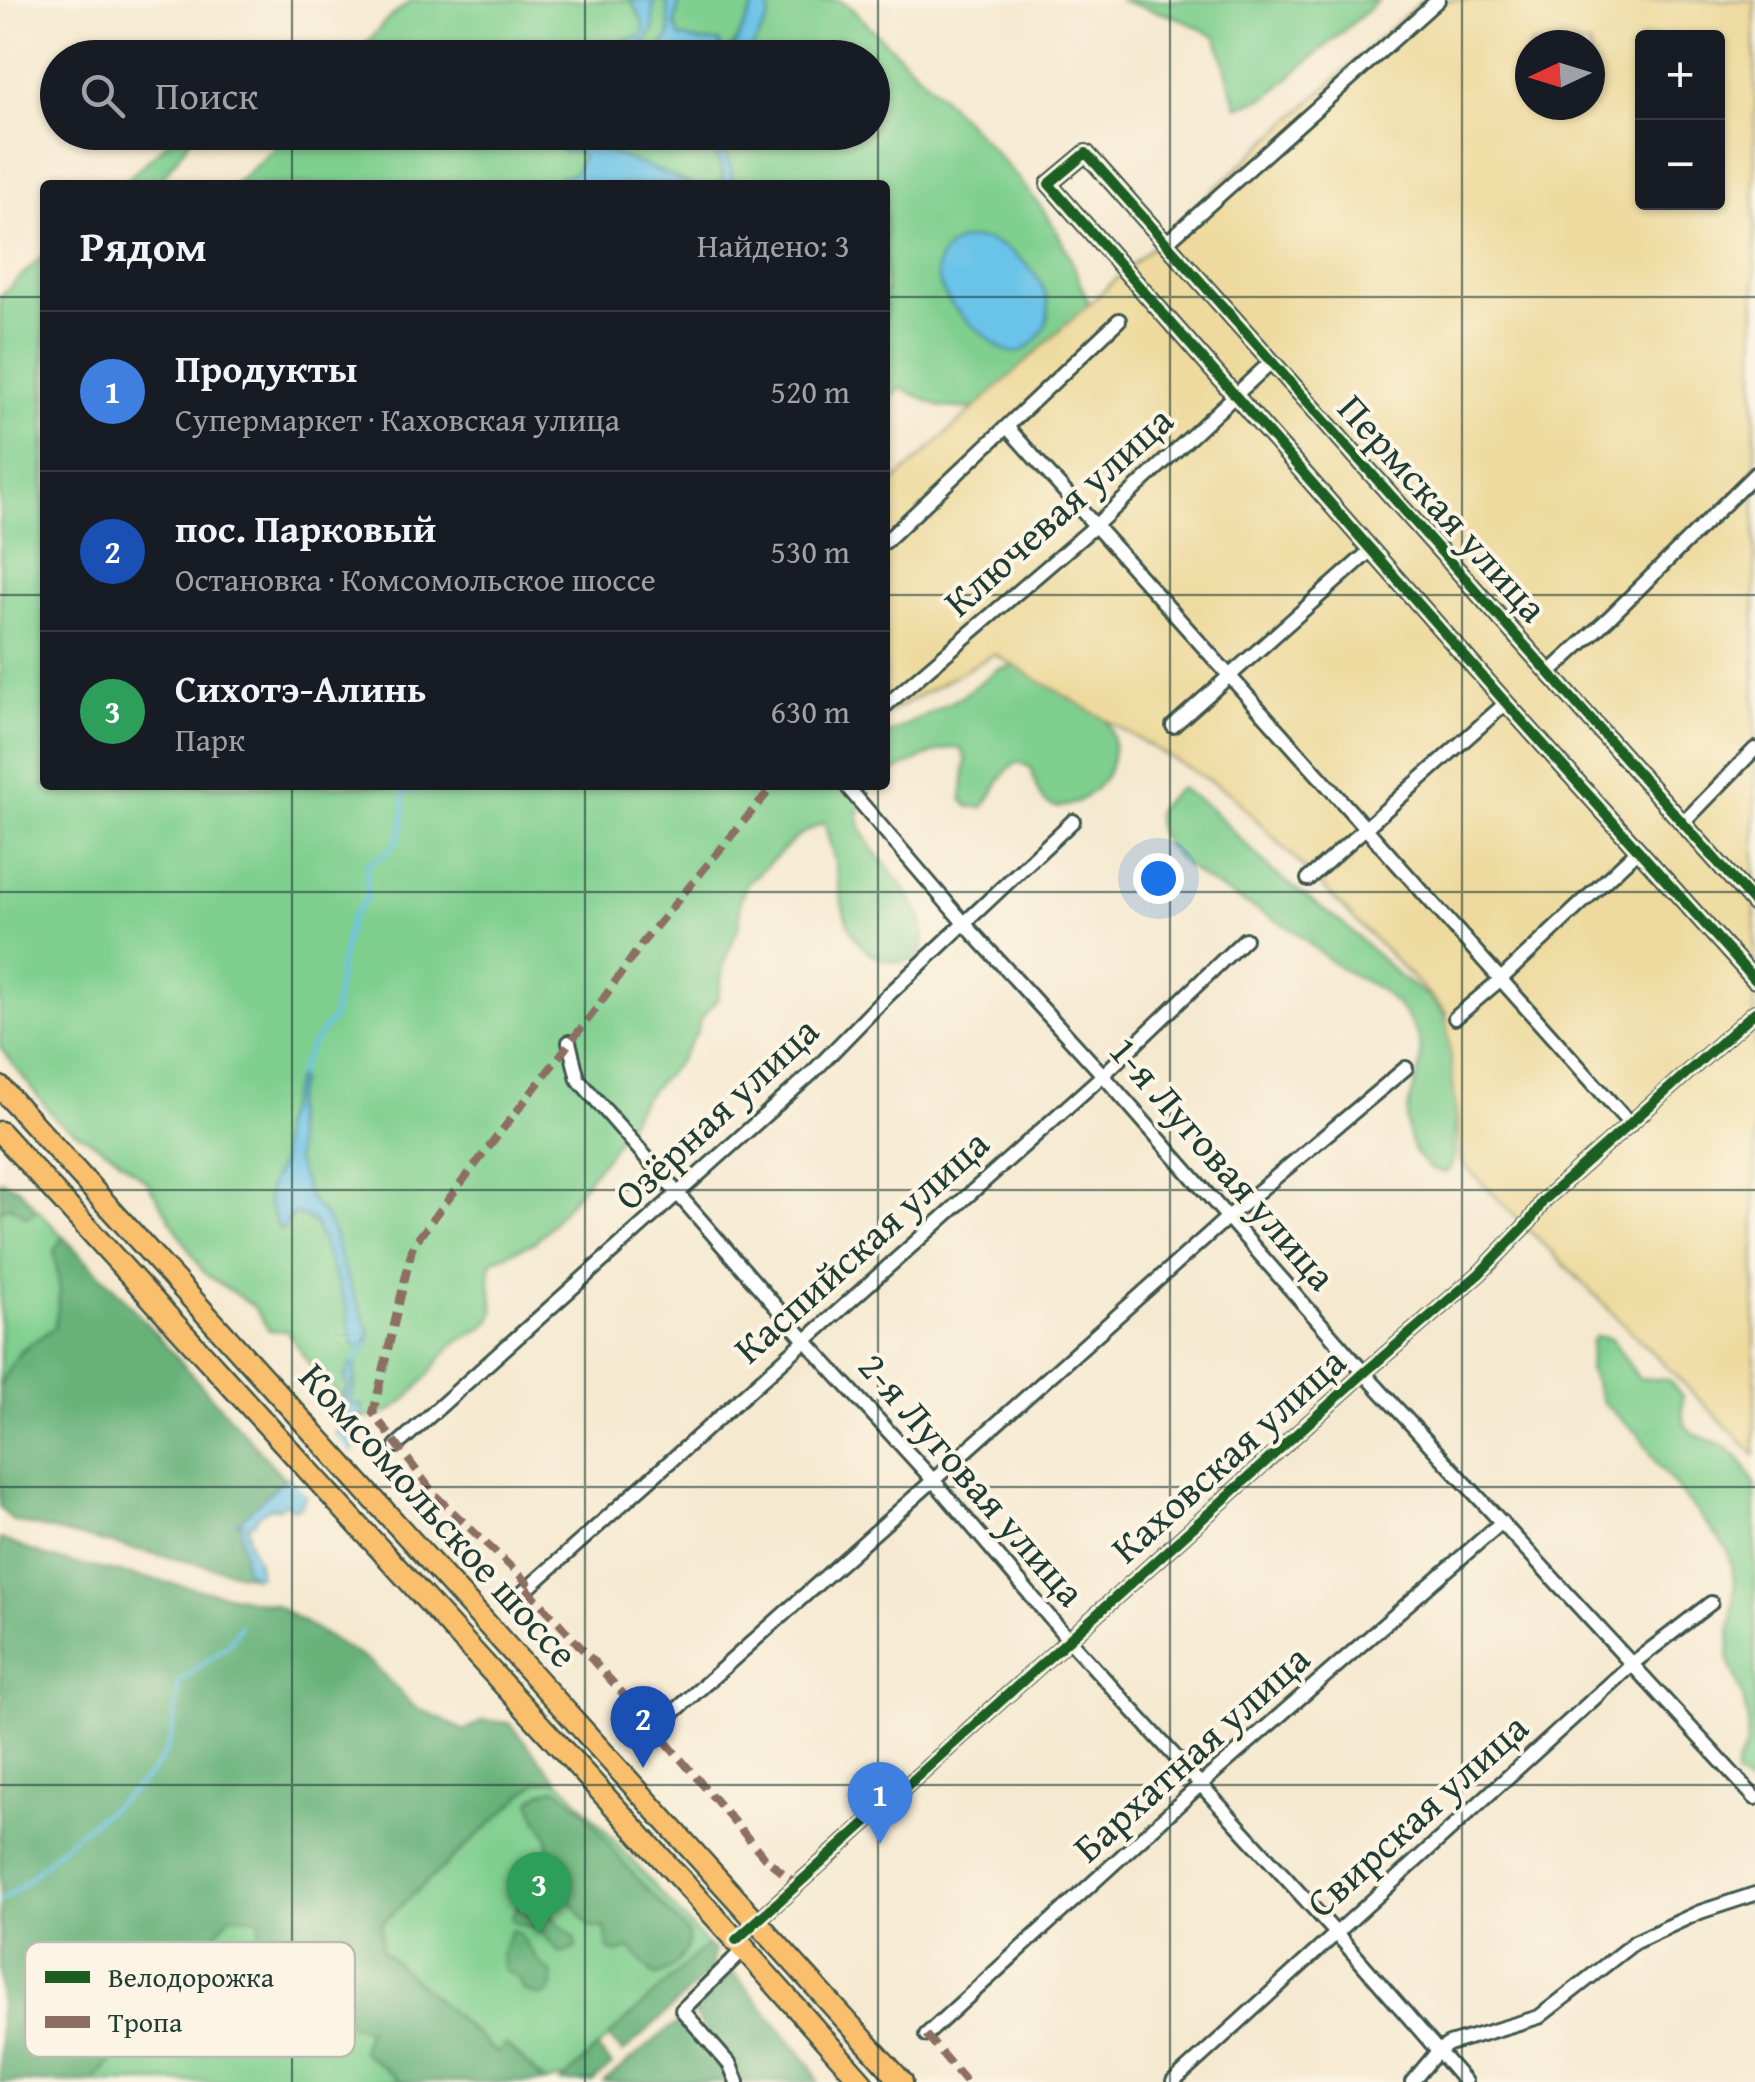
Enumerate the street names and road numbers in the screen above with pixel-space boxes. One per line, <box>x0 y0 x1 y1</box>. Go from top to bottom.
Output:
street label: Пермская улица <box>1325 380 1562 635</box>
street label: Ключевая улица <box>930 391 1186 630</box>
street label: Озёрная улица <box>600 1002 831 1223</box>
street label: 1-я Луговая улица <box>1096 1022 1351 1303</box>
street label: Каспийская улица <box>720 1115 1002 1377</box>
street label: Каховская улица <box>1097 1333 1358 1576</box>
street label: 2-я Луговая улица <box>845 1338 1100 1619</box>
street label: Комсомольское шоссе <box>286 1349 593 1680</box>
street label: Бархатная улица <box>1059 1630 1322 1875</box>
street label: Свирская улица <box>1292 1699 1541 1931</box>

